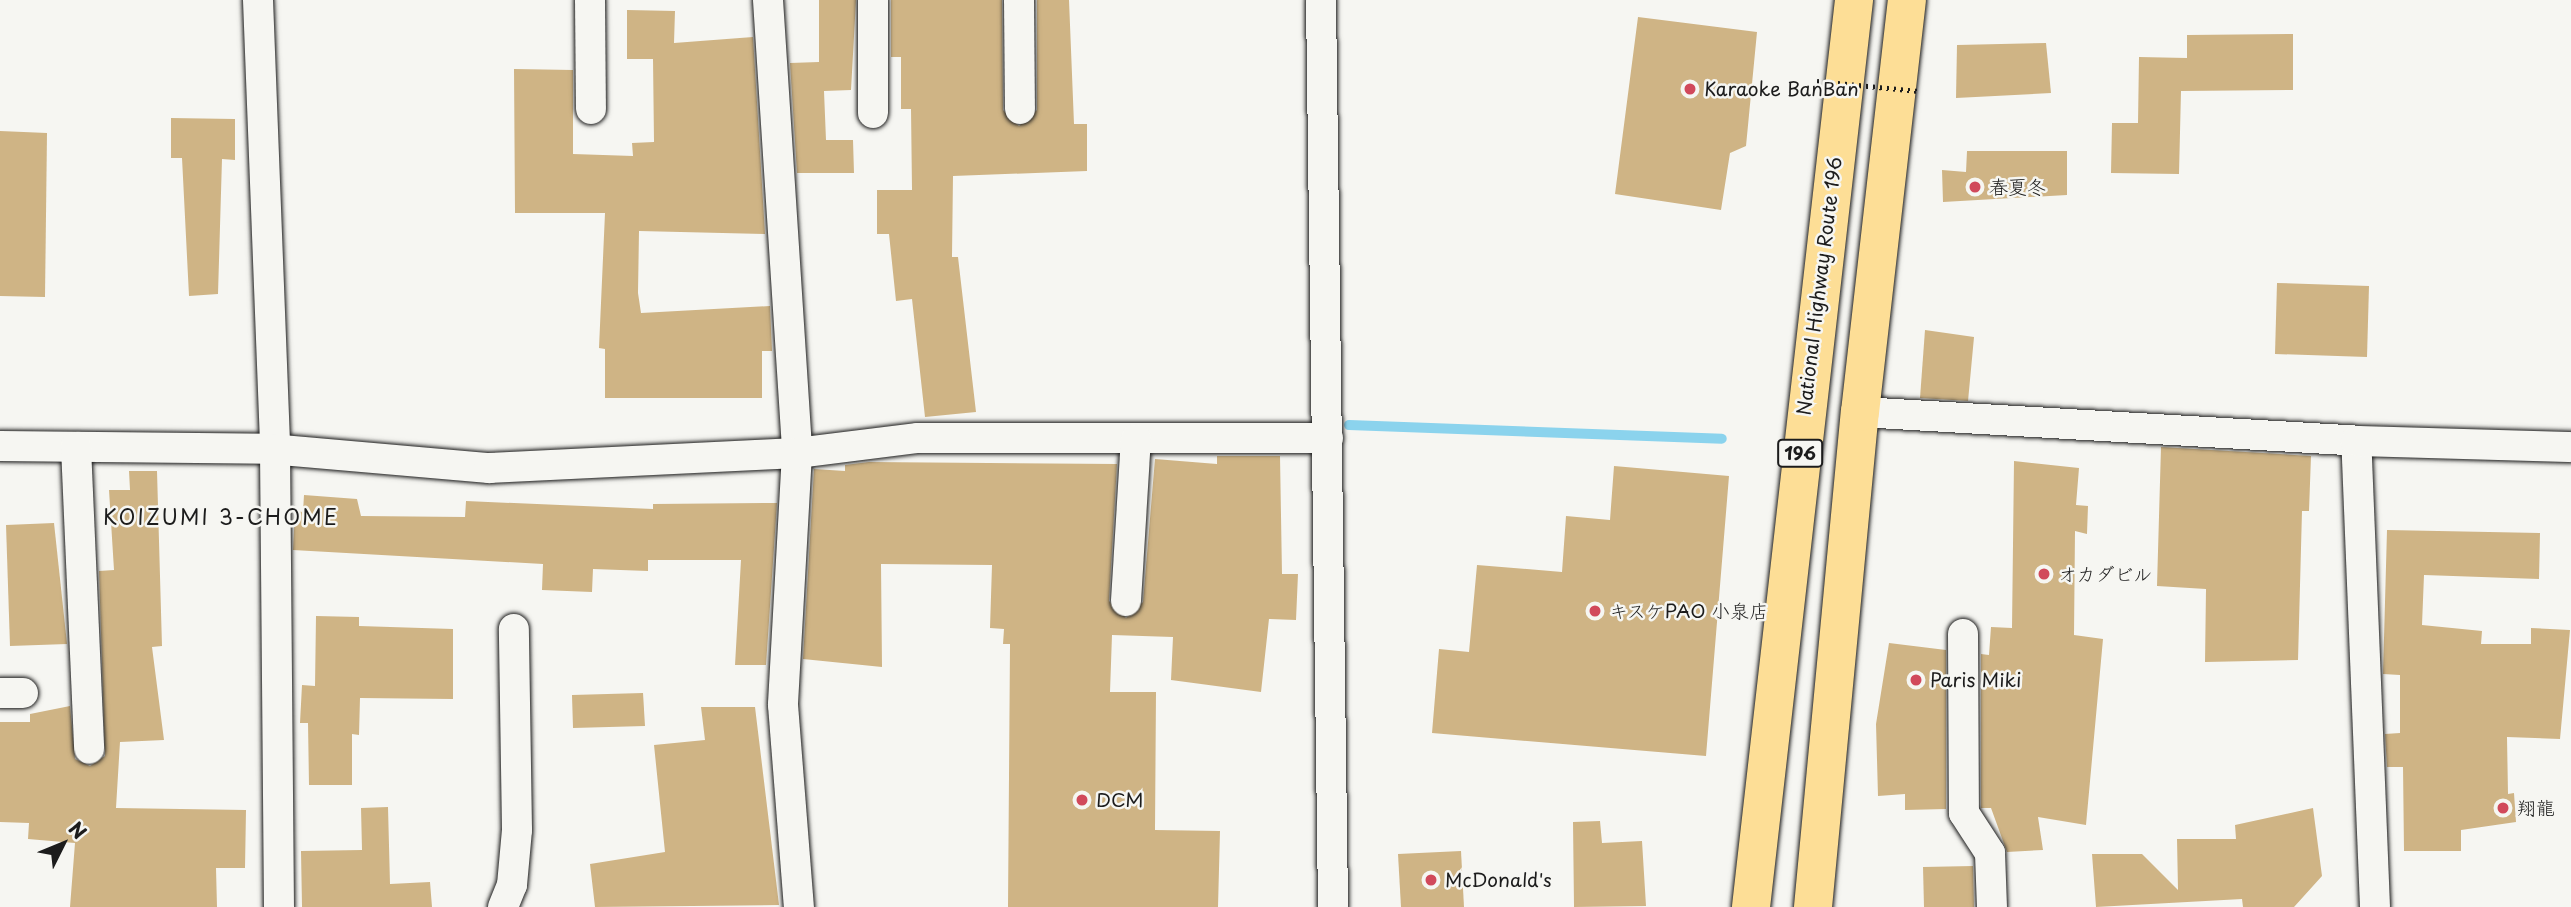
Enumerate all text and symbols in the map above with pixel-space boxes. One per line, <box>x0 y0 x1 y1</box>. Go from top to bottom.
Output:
place label: Karaoke BanBan <box>1704 78 1859 100</box>
marker: Karaoke BanBan <box>1682 81 1698 97</box>
street label: National Highway Route 196 <box>1792 155 1846 417</box>
place label: 春夏冬 <box>1989 176 2046 198</box>
marker: 春夏冬 <box>1967 179 1983 195</box>
road number: 196 <box>1776 438 1825 467</box>
district label: KOIZUMI 3-CHOME <box>105 503 337 529</box>
place label: オカダビル <box>2058 563 2153 585</box>
marker: オカダビル <box>2036 566 2052 582</box>
place label: キスケPAO 小泉店 <box>1609 600 1768 622</box>
marker: キスケPAO 小泉店 <box>1587 603 1603 619</box>
place label: Paris Miki <box>1930 669 2021 691</box>
marker: Paris Miki <box>1908 672 1924 688</box>
place label: DCM <box>1096 789 1144 811</box>
marker: DCM <box>1074 792 1090 808</box>
place label: 翔龍 <box>2517 797 2555 819</box>
marker: 翔龍 <box>2495 800 2511 816</box>
north arrow <box>28 809 98 879</box>
text: N <box>63 815 94 845</box>
place label: McDonald's <box>1445 869 1552 891</box>
marker: McDonald's <box>1423 872 1439 888</box>

